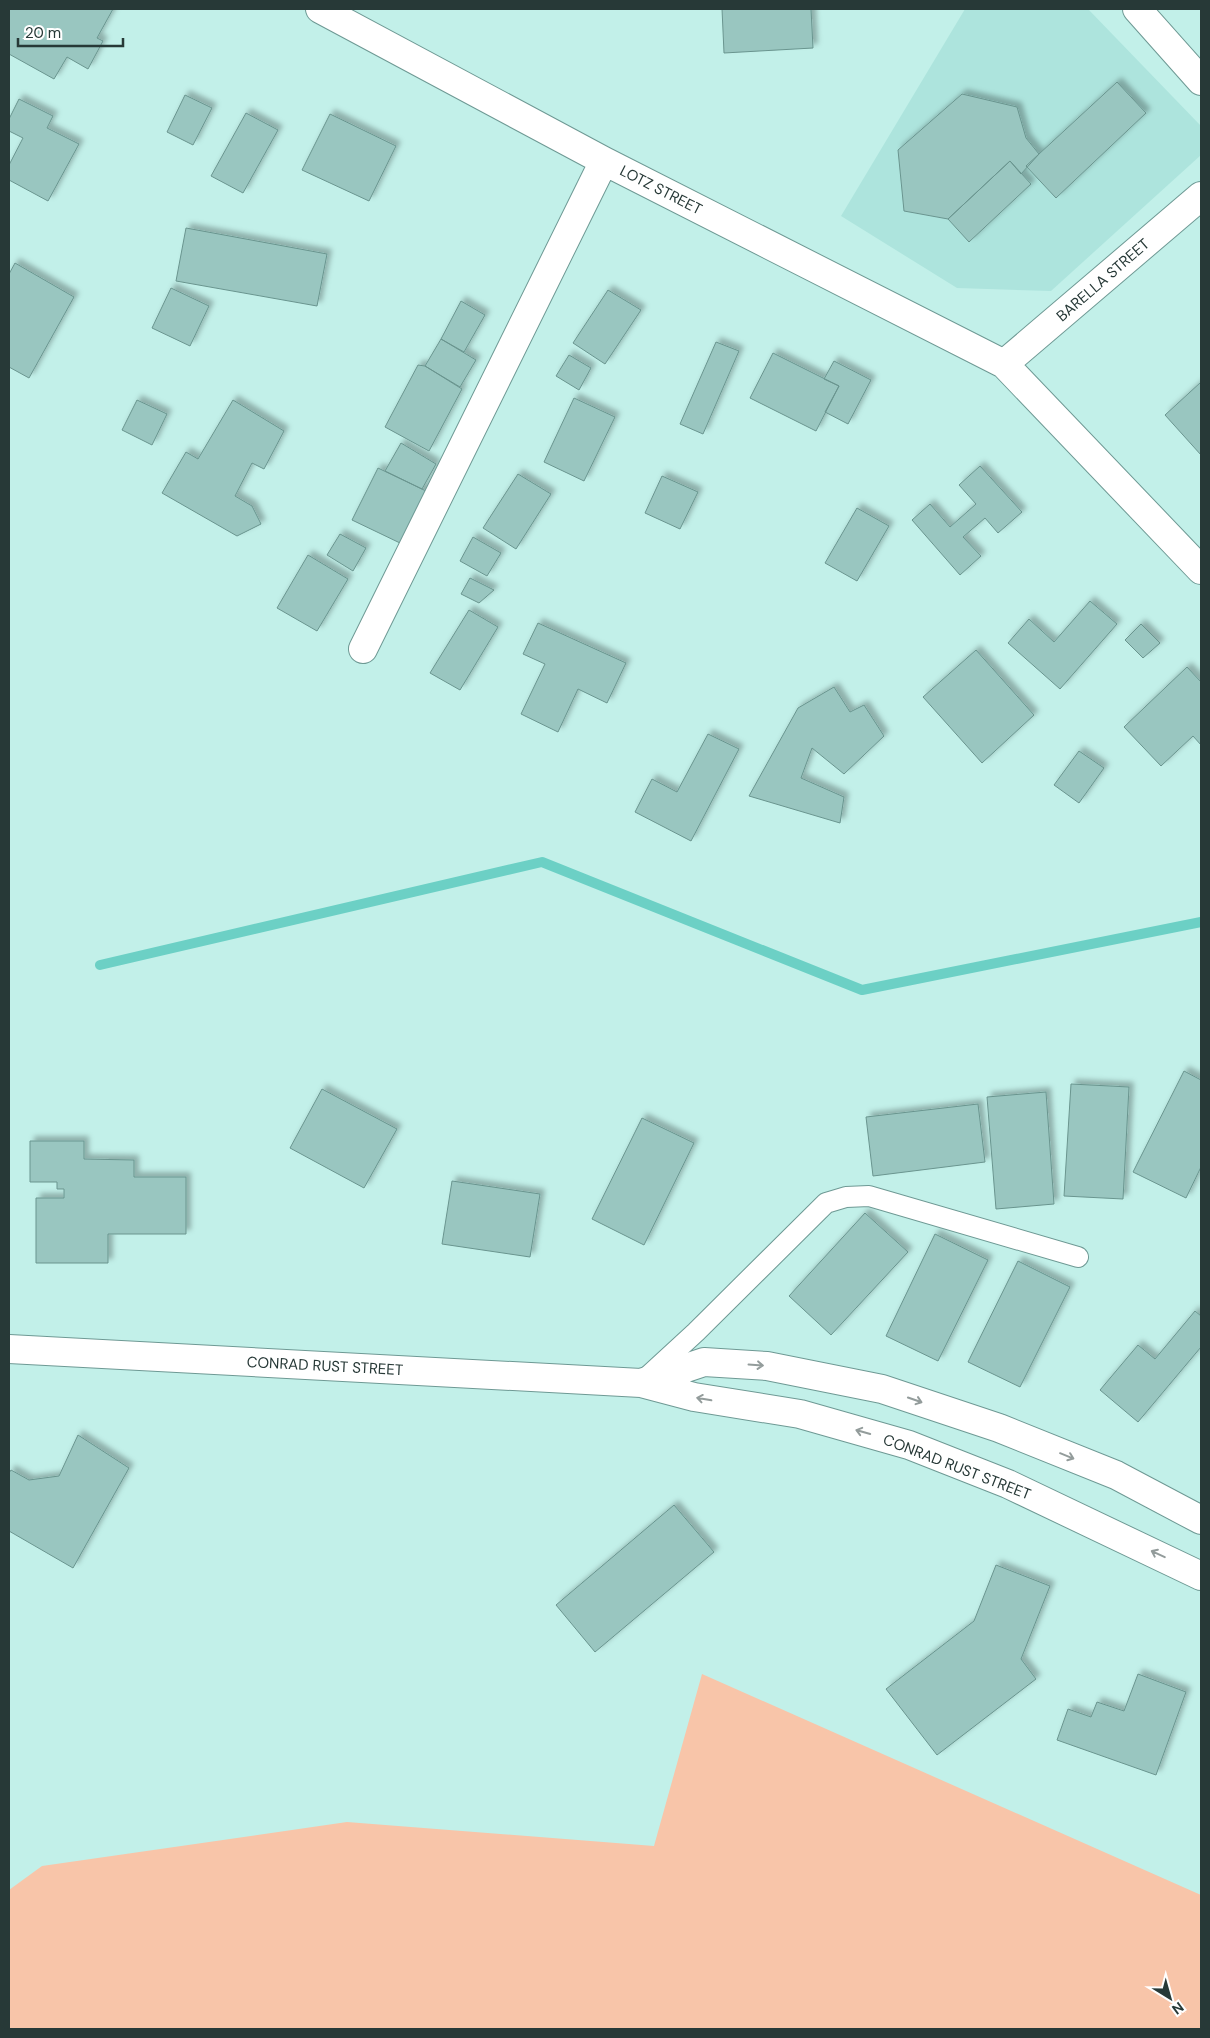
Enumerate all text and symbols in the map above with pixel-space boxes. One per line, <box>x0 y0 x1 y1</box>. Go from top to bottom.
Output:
scale bar <box>18 15 122 47</box>
text: 20 m <box>25 23 61 43</box>
street label: LOTZ STREET <box>617 161 705 219</box>
street label: BARELLA STREET <box>1052 234 1154 326</box>
street label: CONRAD RUST STREET <box>246 1352 404 1380</box>
one-way arrow <box>748 1360 764 1369</box>
one-way arrow <box>696 1394 712 1404</box>
one-way arrow <box>906 1396 922 1405</box>
one-way arrow <box>855 1427 871 1436</box>
street label: CONRAD RUST STREET <box>880 1430 1034 1504</box>
one-way arrow <box>1059 1451 1074 1461</box>
one-way arrow <box>1151 1549 1166 1558</box>
north arrow <box>1145 1973 1195 2023</box>
text: N <box>1168 1998 1187 2019</box>

